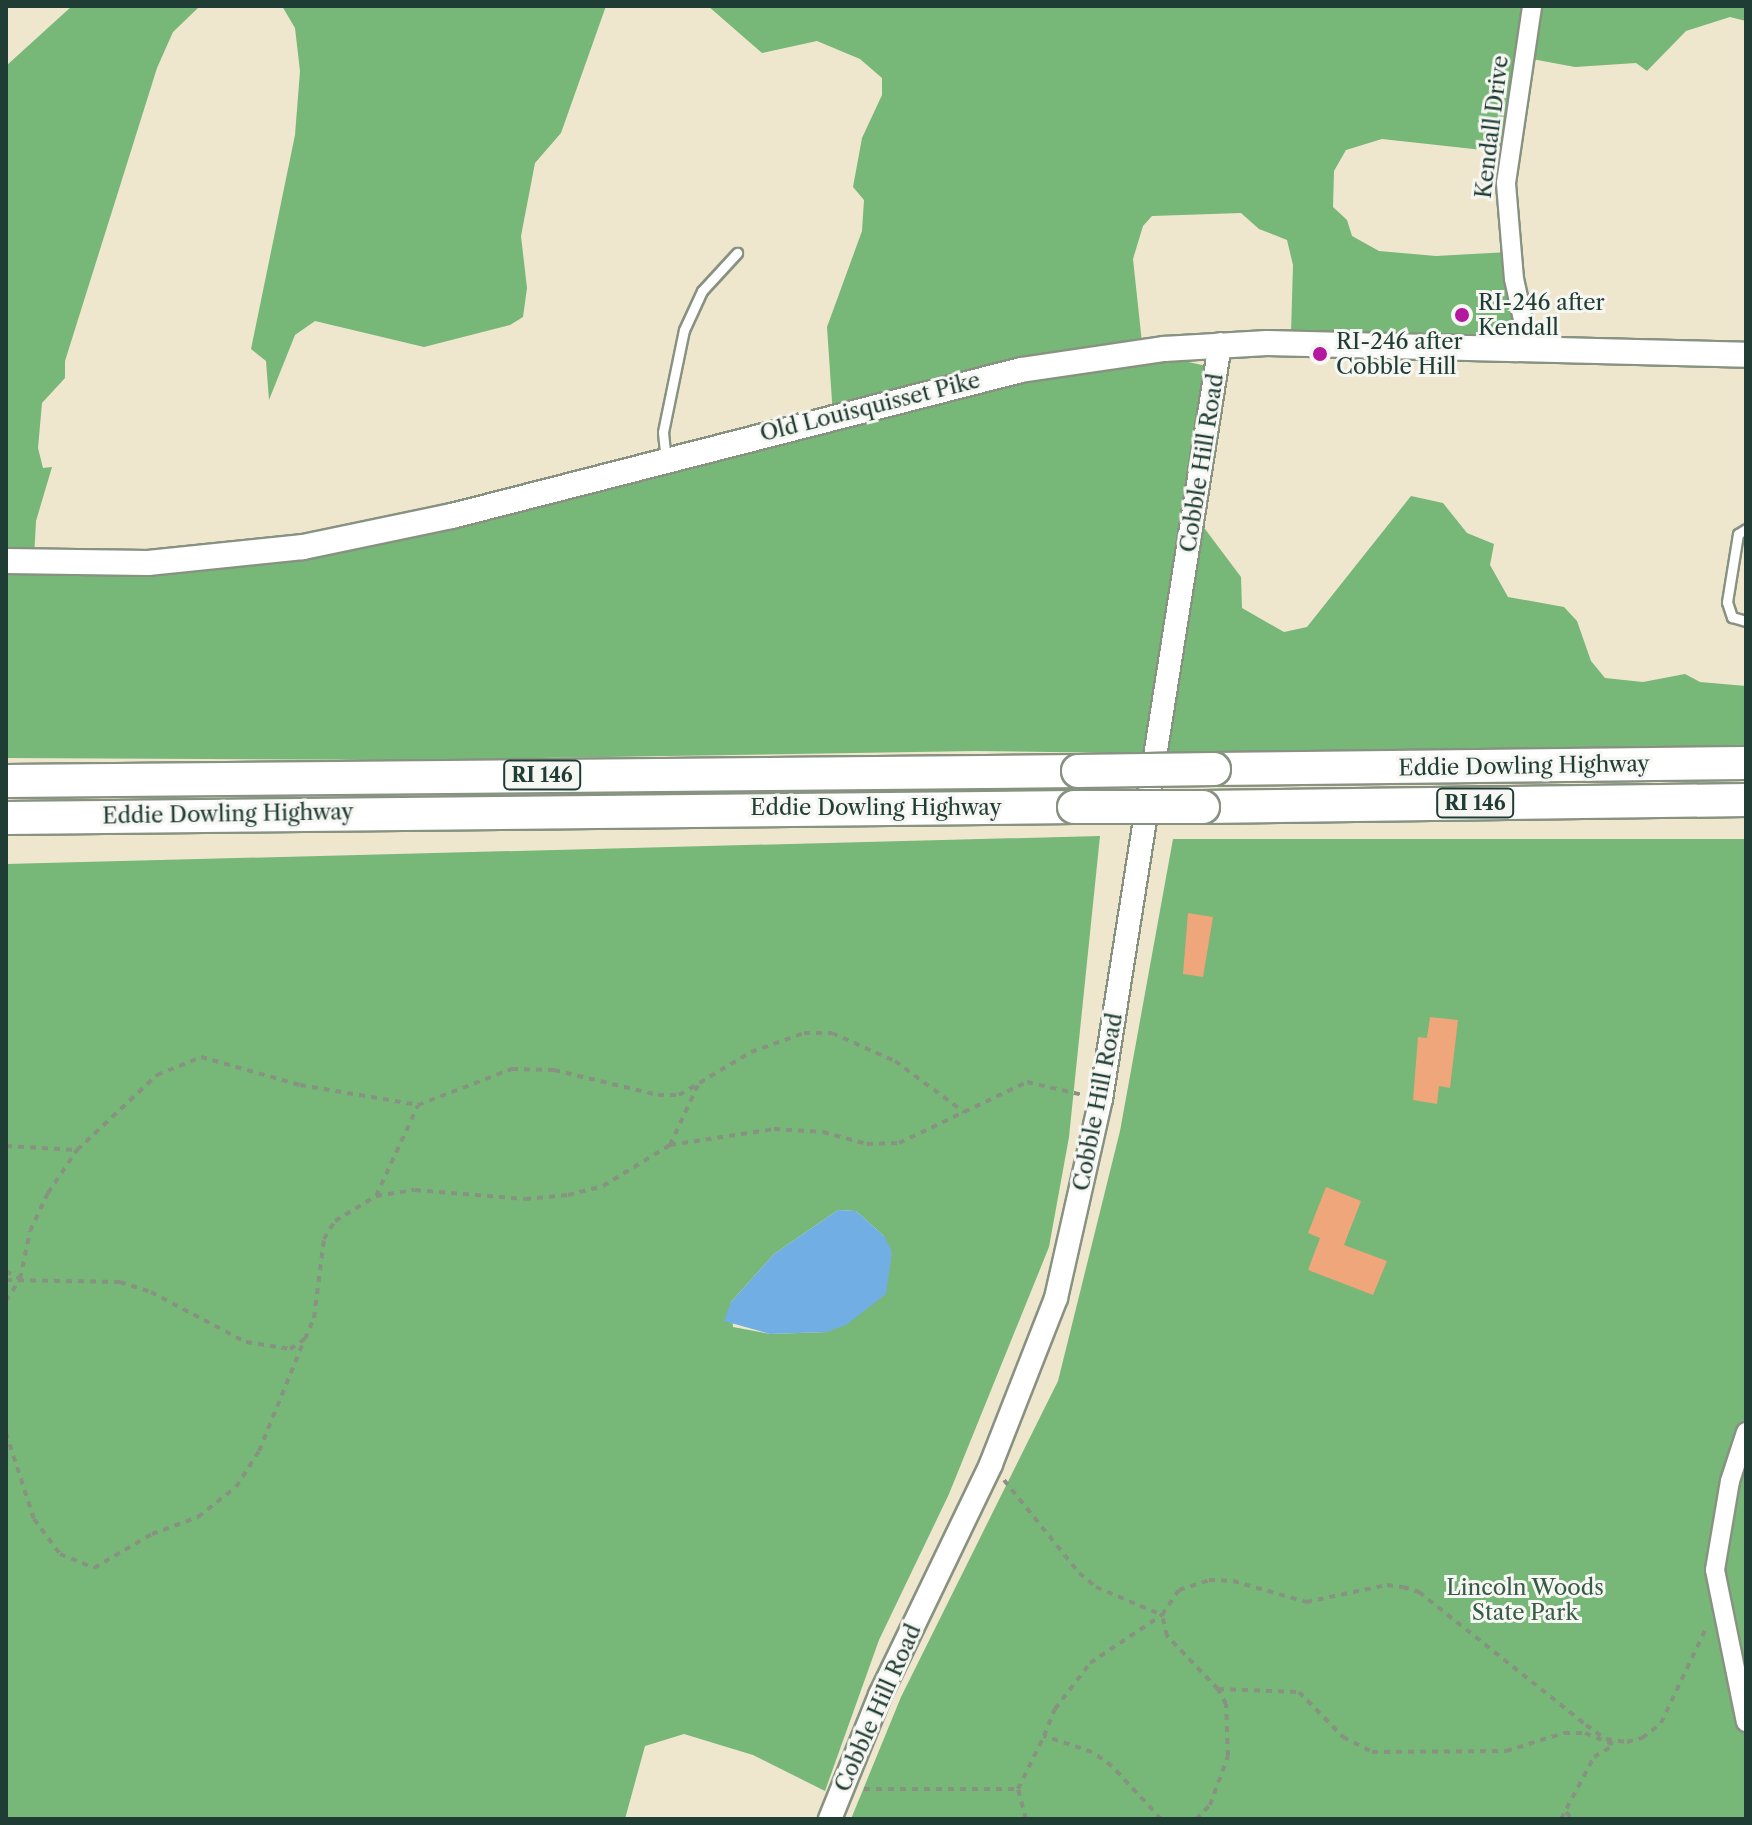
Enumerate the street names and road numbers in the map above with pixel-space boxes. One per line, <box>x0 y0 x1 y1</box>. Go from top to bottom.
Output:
street label: Kendall Drive <box>1470 54 1514 200</box>
street label: Old Louisquisset Pike <box>757 367 983 447</box>
street label: Cobble Hill Road <box>1175 372 1229 554</box>
street label: Eddie Dowling Highway <box>1398 751 1650 781</box>
road number: RI 146 <box>502 759 582 791</box>
road number: RI 146 <box>1435 787 1515 819</box>
street label: Eddie Dowling Highway <box>750 795 1002 821</box>
street label: Eddie Dowling Highway <box>102 799 354 829</box>
street label: Cobble Hill Road <box>1068 1011 1128 1193</box>
street label: Cobble Hill Road <box>829 1620 927 1796</box>

